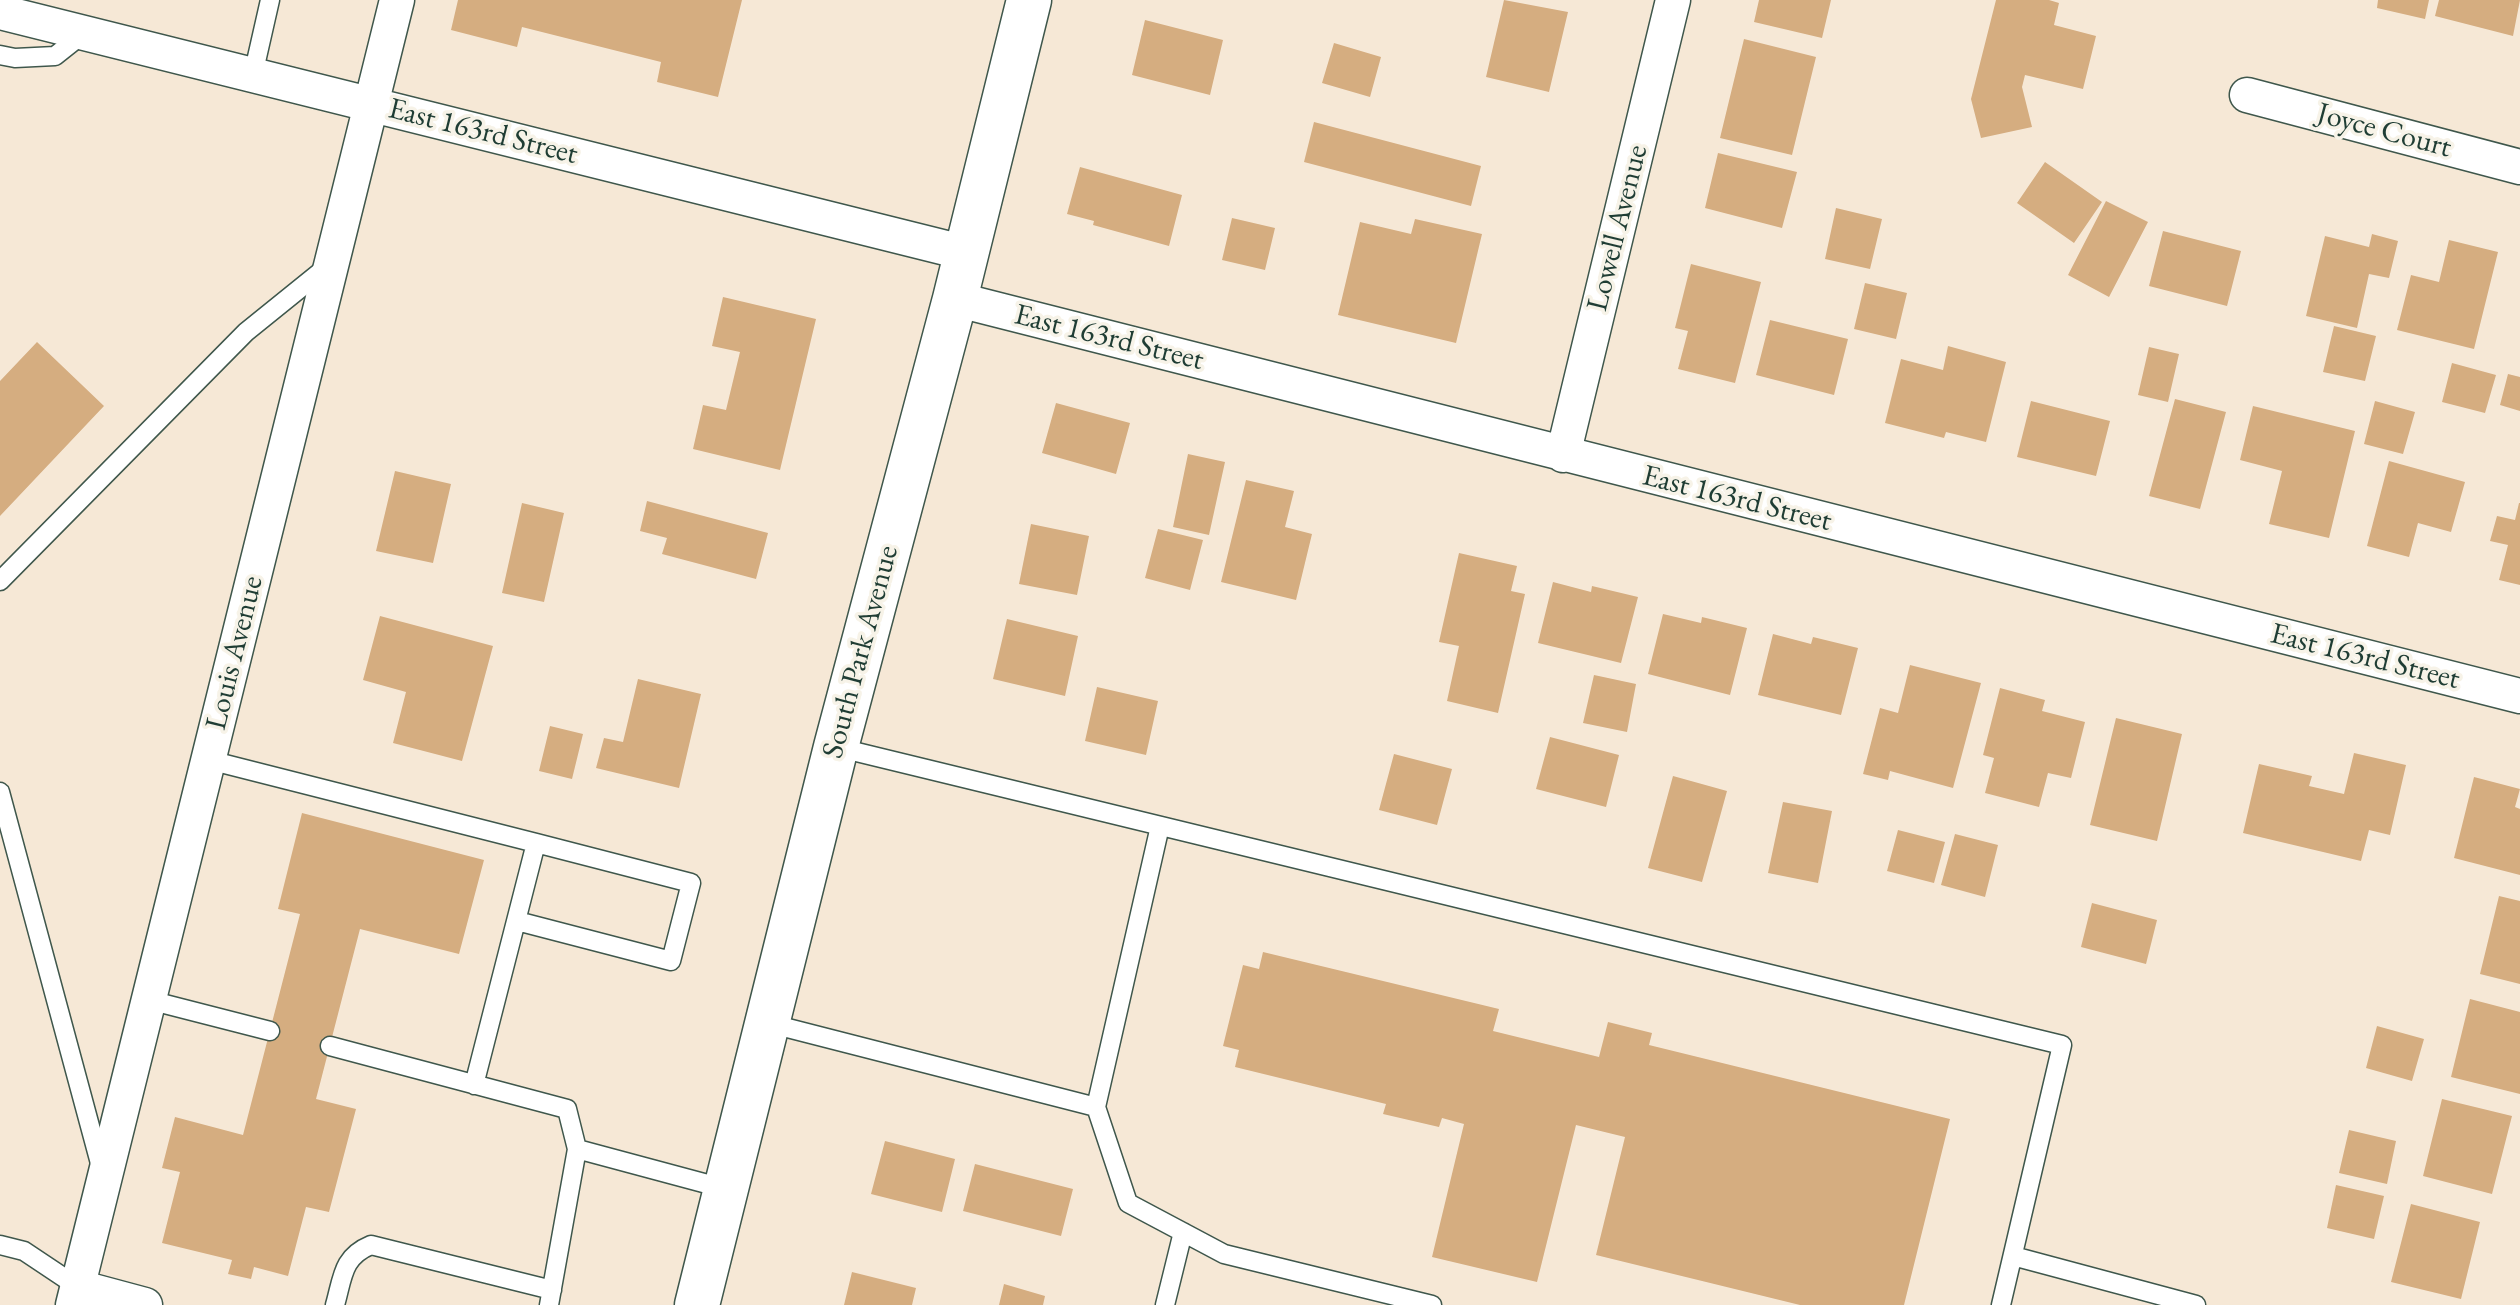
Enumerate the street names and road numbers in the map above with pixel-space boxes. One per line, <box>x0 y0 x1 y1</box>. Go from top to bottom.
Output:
street label: East 163rd Street <box>385 91 581 173</box>
street label: Joyce Court <box>2313 96 2455 166</box>
street label: Lowell Avenue <box>1580 141 1656 315</box>
street label: East 163rd Street <box>1011 297 1207 379</box>
street label: East 163rd Street <box>1639 458 1835 540</box>
street label: South Park Avenue <box>815 542 907 762</box>
street label: Louis Avenue <box>199 572 271 734</box>
street label: East 163rd Street <box>2267 616 2463 698</box>

